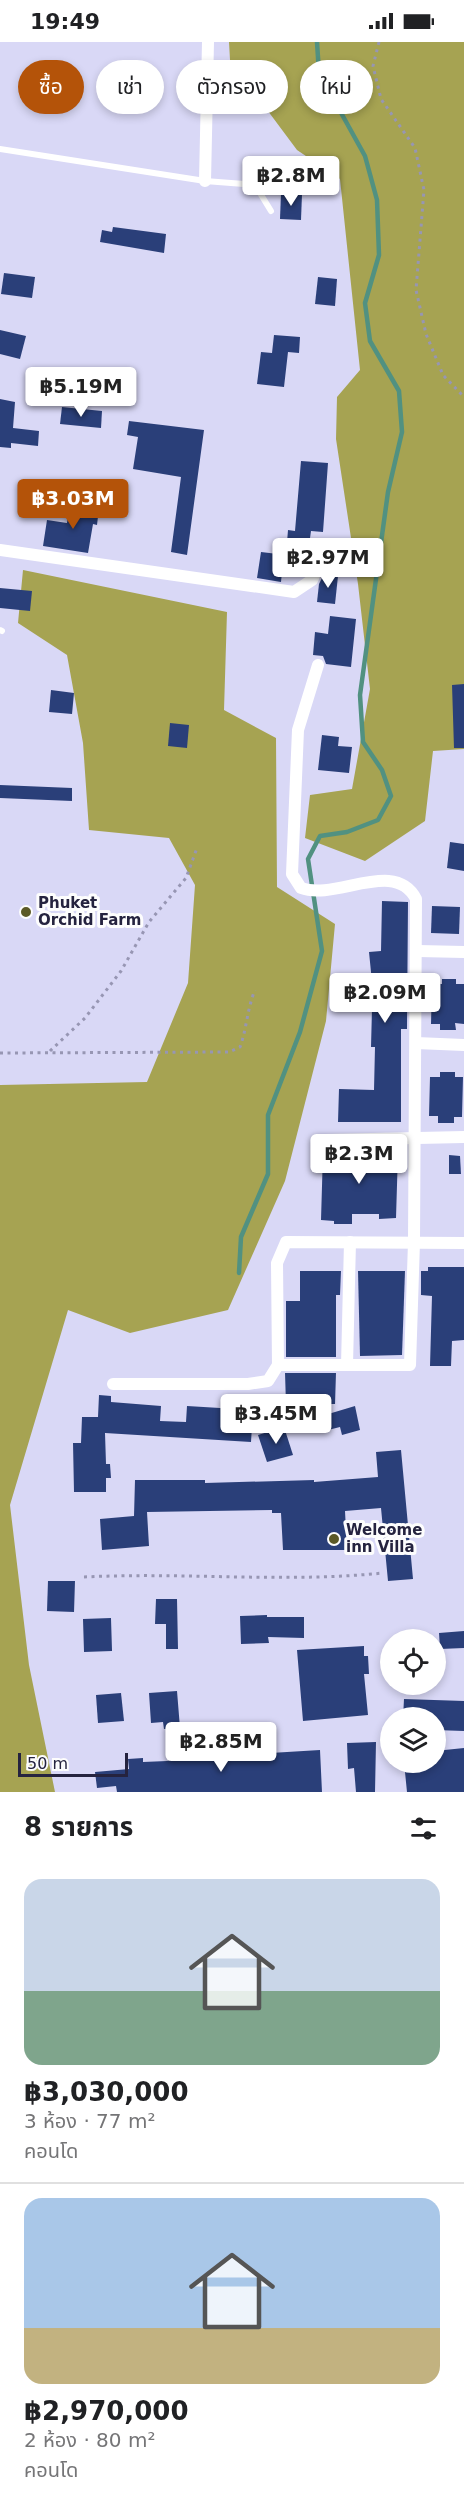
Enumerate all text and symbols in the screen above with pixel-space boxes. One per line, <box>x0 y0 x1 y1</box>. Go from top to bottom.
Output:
text: 19:49 <box>30 9 100 34</box>
chip: ซื้อ <box>18 60 84 114</box>
chip: เช่า <box>96 60 164 114</box>
chip: ตัวกรอง <box>176 60 288 114</box>
chip: ใหม่ <box>300 60 373 114</box>
pin: ฿2.8M <box>249 156 333 207</box>
text: ฿2.8M <box>256 163 326 187</box>
pin: ฿5.19M <box>32 367 130 418</box>
text: ฿5.19M <box>39 374 123 398</box>
pin: ฿3.03M <box>24 479 122 530</box>
text: ฿3.03M <box>31 486 115 510</box>
pin: ฿2.97M <box>279 538 377 589</box>
text: ฿2.97M <box>286 545 370 569</box>
place label: Phuket Orchid Farm <box>38 894 141 929</box>
marker: Phuket Orchid Farm <box>19 905 33 919</box>
pin: ฿2.09M <box>336 973 434 1024</box>
text: ฿2.09M <box>343 980 427 1004</box>
pin: ฿2.3M <box>317 1134 401 1185</box>
text: ฿2.3M <box>324 1141 394 1165</box>
pin: ฿3.45M <box>227 1394 325 1445</box>
text: ฿3.45M <box>234 1401 318 1425</box>
place label: Welcome inn Villa <box>346 1521 422 1556</box>
marker: Welcome inn Villa <box>327 1532 341 1546</box>
map controls <box>380 1629 446 1773</box>
button: locate <box>380 1629 446 1695</box>
button: layers <box>380 1707 446 1773</box>
pin: ฿2.85M <box>172 1722 270 1773</box>
text: ฿2.85M <box>179 1729 263 1753</box>
scale bar <box>18 1750 128 1778</box>
text: 50 m <box>27 1754 68 1773</box>
text: 8 รายการ <box>24 1812 133 1842</box>
icon: filters <box>407 1812 440 1845</box>
icon: home <box>178 1918 286 2026</box>
text: ฿3,030,000 <box>24 2077 188 2107</box>
text: 3 ห้อง · 77 m² <box>24 2109 155 2133</box>
text: คอนโด <box>24 2139 78 2163</box>
icon: home <box>178 2237 286 2345</box>
text: ฿2,970,000 <box>24 2396 188 2426</box>
text: 2 ห้อง · 80 m² <box>24 2428 155 2452</box>
text: คอนโด <box>24 2458 78 2482</box>

